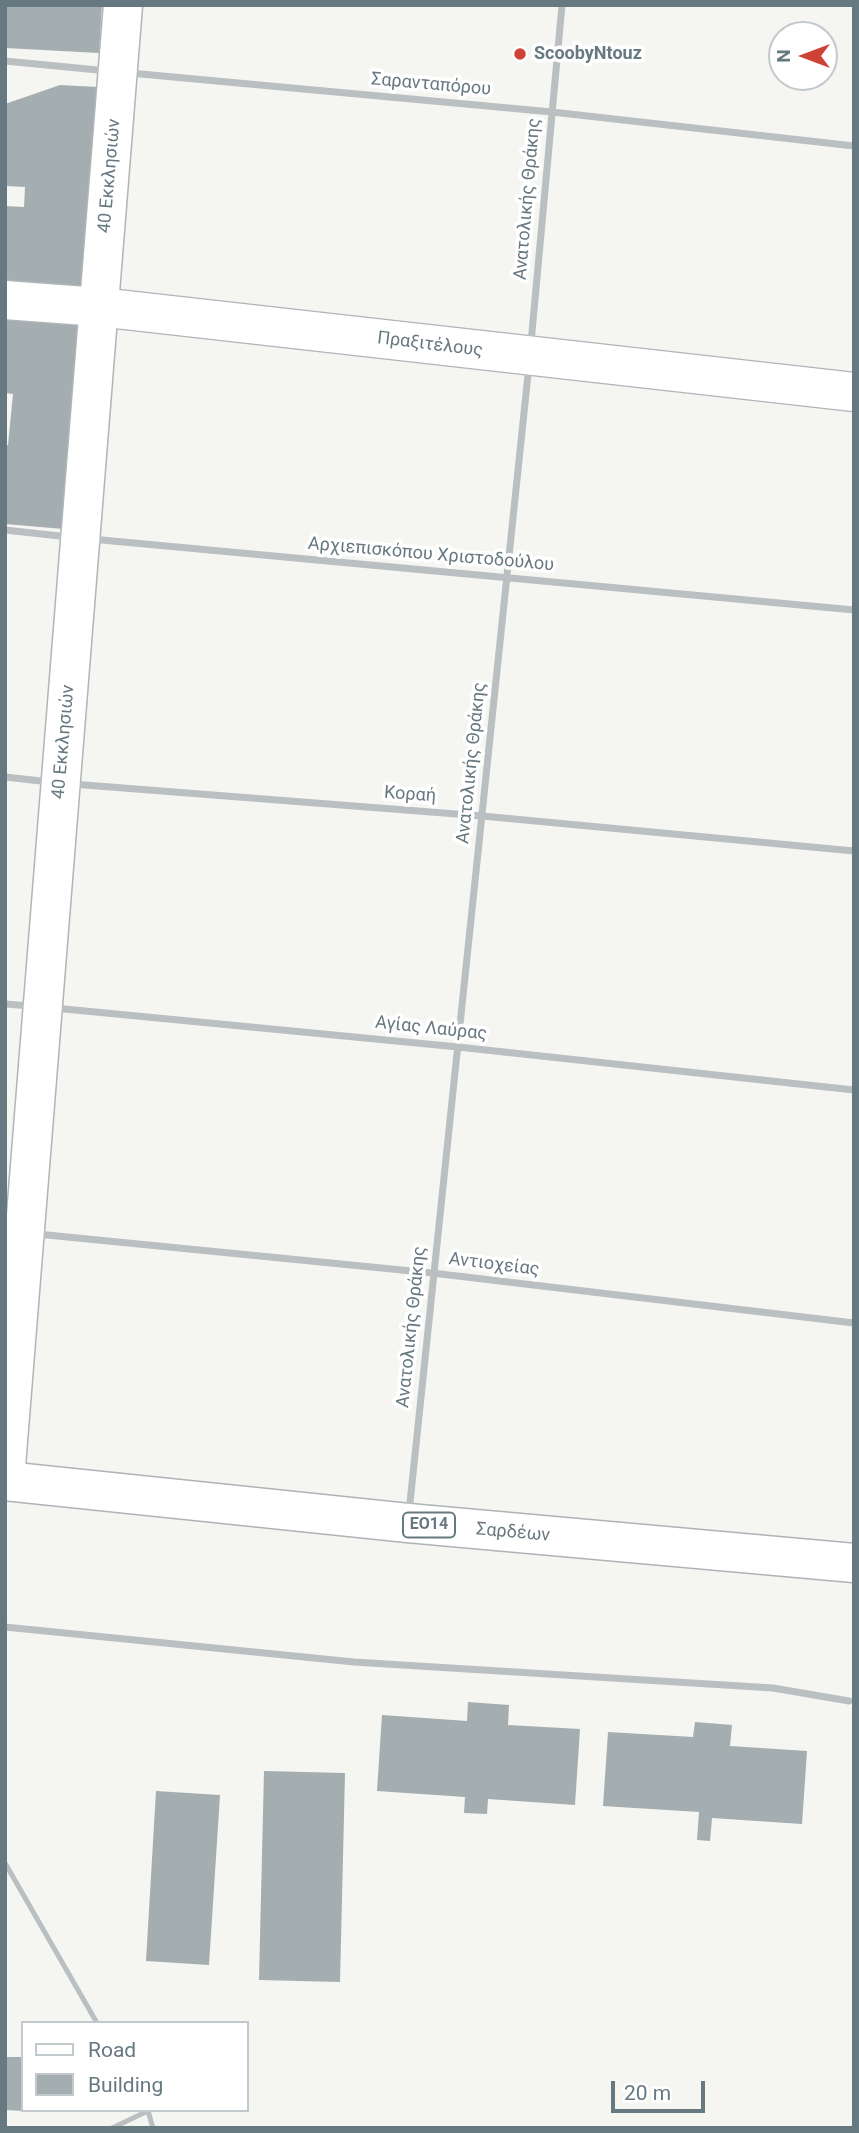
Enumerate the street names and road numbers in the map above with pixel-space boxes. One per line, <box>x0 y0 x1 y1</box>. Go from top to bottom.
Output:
street label: Σαρανταπόρου <box>370 69 492 101</box>
street label: Ανατολικής Θράκης <box>510 117 546 281</box>
street label: 40 Εκκλησιών <box>94 118 126 234</box>
street label: Πραξιτέλους <box>376 328 484 362</box>
street label: Αρχιεπισκόπου Χριστοδούλου <box>307 533 555 577</box>
street label: Ανατολικής Θράκης <box>453 681 491 845</box>
street label: 40 Εκκλησιών <box>48 684 80 800</box>
street label: Κοραή <box>383 782 437 808</box>
street label: Αγίας Λαύρας <box>374 1012 488 1046</box>
street label: Ανατολικής Θράκης <box>393 1245 431 1409</box>
street label: Αντιοχείας <box>448 1249 540 1281</box>
road number: ΕΟ14 <box>403 1512 455 1538</box>
street label: Σαρδέων <box>475 1519 551 1547</box>

